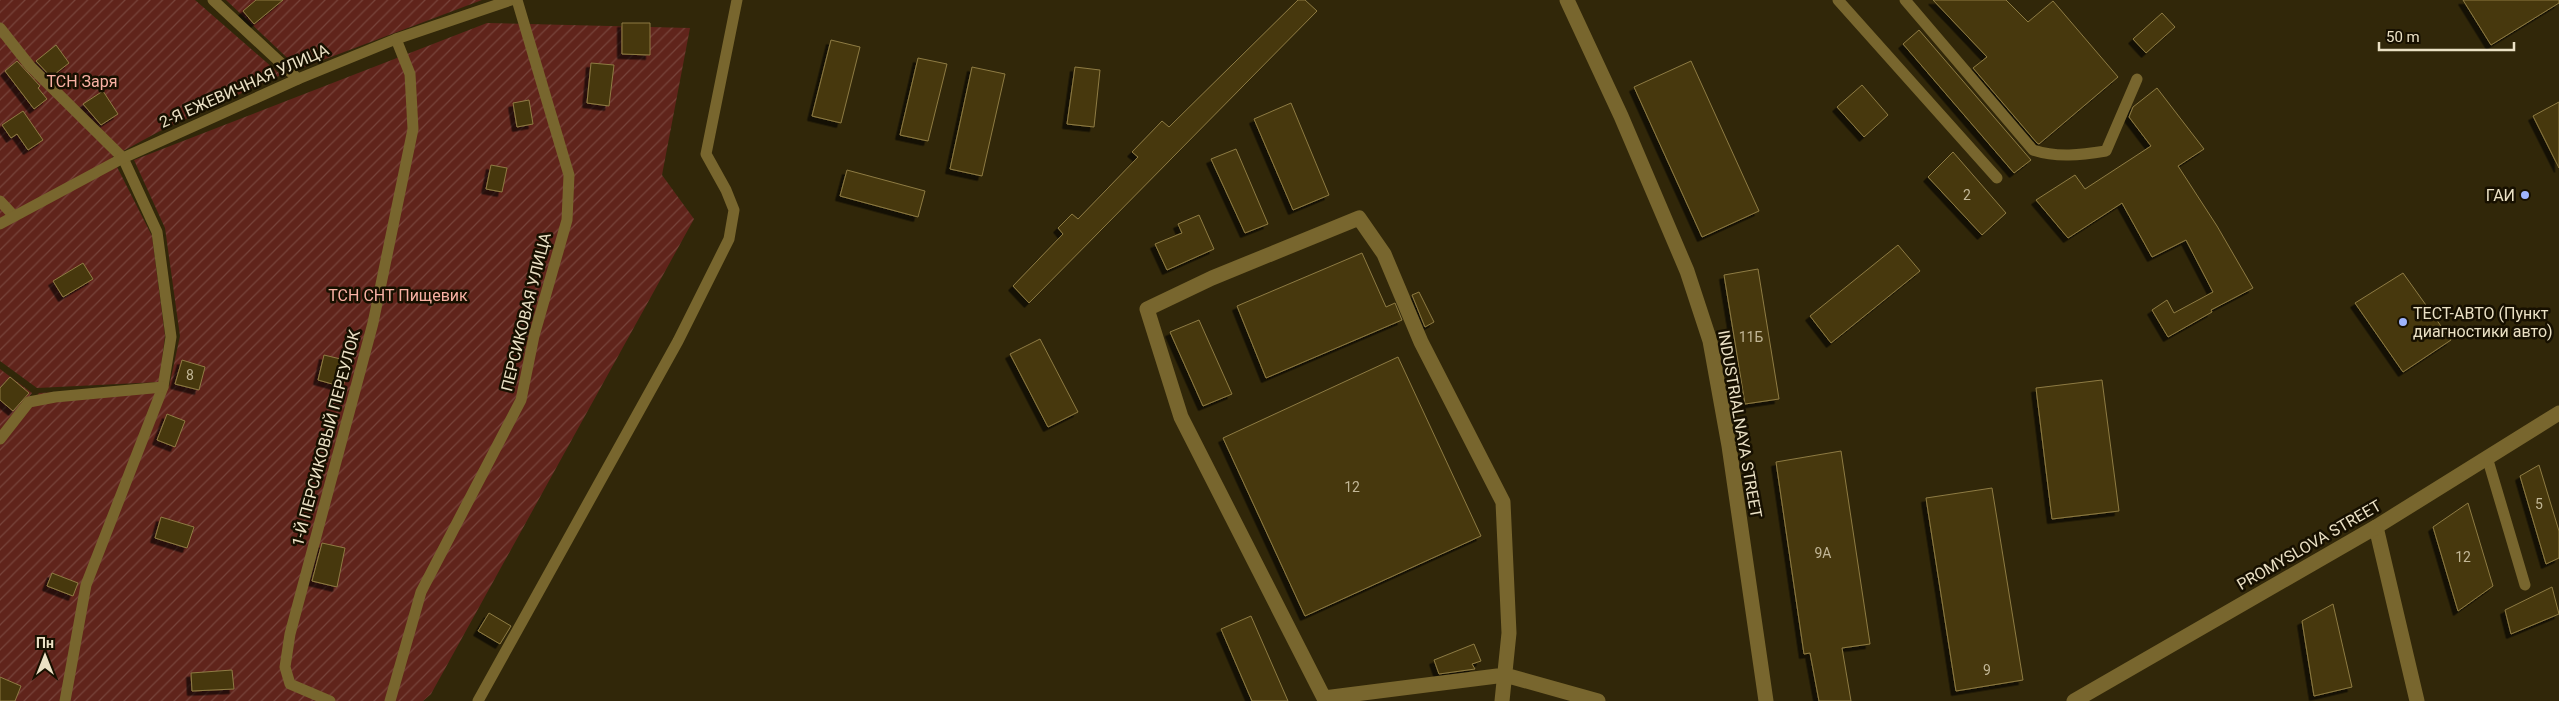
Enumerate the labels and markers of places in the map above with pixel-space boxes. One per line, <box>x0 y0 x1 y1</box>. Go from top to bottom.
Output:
place label: ГАИ <box>2486 186 2515 205</box>
marker: ГАИ <box>2519 189 2531 201</box>
place label: ТЕСТ-АВТО (Пункт диагностики авто) <box>2413 304 2553 341</box>
marker: ТЕСТ-АВТО (Пункт диагностики авто) <box>2397 316 2409 328</box>

